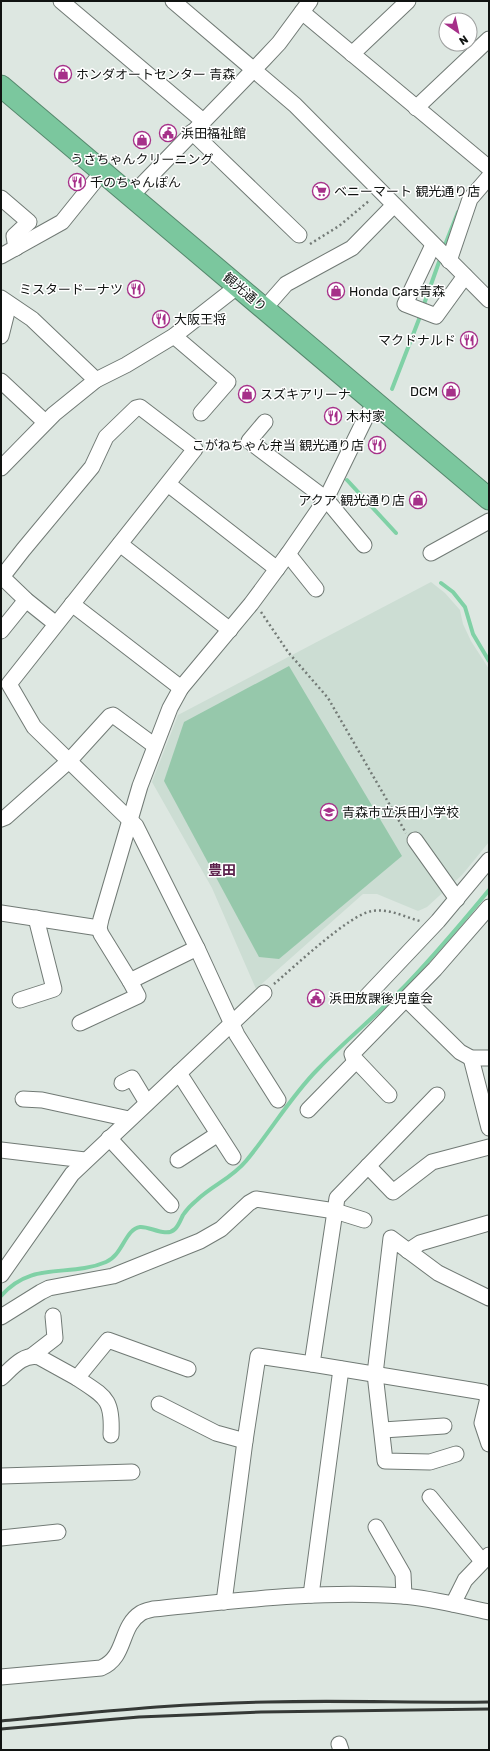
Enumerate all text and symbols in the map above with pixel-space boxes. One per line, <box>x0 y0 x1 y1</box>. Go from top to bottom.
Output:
north arrow <box>438 12 478 52</box>
text: N <box>456 32 470 48</box>
shop icon: ホンダオートセンター 青森 <box>53 64 73 84</box>
place label: ホンダオートセンター 青森 <box>76 67 235 82</box>
public building icon: 浜田福祉館 <box>158 123 178 143</box>
place label: 浜田福祉館 <box>181 126 246 141</box>
shop icon: うさちゃんクリーニング <box>132 130 152 150</box>
place label: うさちゃんクリーニング <box>70 152 214 167</box>
restaurant icon: 千のちゃんぽん <box>67 172 87 192</box>
place label: 千のちゃんぽん <box>90 175 181 190</box>
supermarket icon: ベニーマート 観光通り店 <box>311 181 331 201</box>
place label: ベニーマート 観光通り店 <box>334 184 480 199</box>
street label: 観光通り <box>220 270 270 314</box>
restaurant icon: ミスタードーナツ <box>126 279 146 299</box>
shop icon: Honda Cars青森 <box>326 281 346 301</box>
place label: ミスタードーナツ <box>19 282 123 297</box>
place label: Honda Cars青森 <box>349 284 445 299</box>
restaurant icon: 大阪王将 <box>151 309 171 329</box>
place label: 大阪王将 <box>174 312 226 327</box>
restaurant icon: マクドナルド <box>459 330 479 350</box>
place label: マクドナルド <box>378 333 456 348</box>
shop icon: DCM <box>441 381 461 401</box>
shop icon: スズキアリーナ <box>237 384 257 404</box>
place label: DCM <box>410 384 438 399</box>
place label: スズキアリーナ <box>260 387 351 402</box>
restaurant icon: 木村家 <box>323 406 343 426</box>
place label: 木村家 <box>346 409 385 424</box>
restaurant icon: こがねちゃん弁当 観光通り店 <box>367 435 387 455</box>
place label: こがねちゃん弁当 観光通り店 <box>192 438 364 453</box>
shop icon: アクア 観光通り店 <box>408 490 428 510</box>
place label: アクア 観光通り店 <box>298 493 405 508</box>
school or university icon: 青森市立浜田小学校 <box>319 802 339 822</box>
place label: 青森市立浜田小学校 <box>342 805 459 820</box>
district label: 豊田 <box>208 862 236 879</box>
public building icon: 浜田放課後児童会 <box>306 988 326 1008</box>
place label: 浜田放課後児童会 <box>329 991 433 1006</box>

